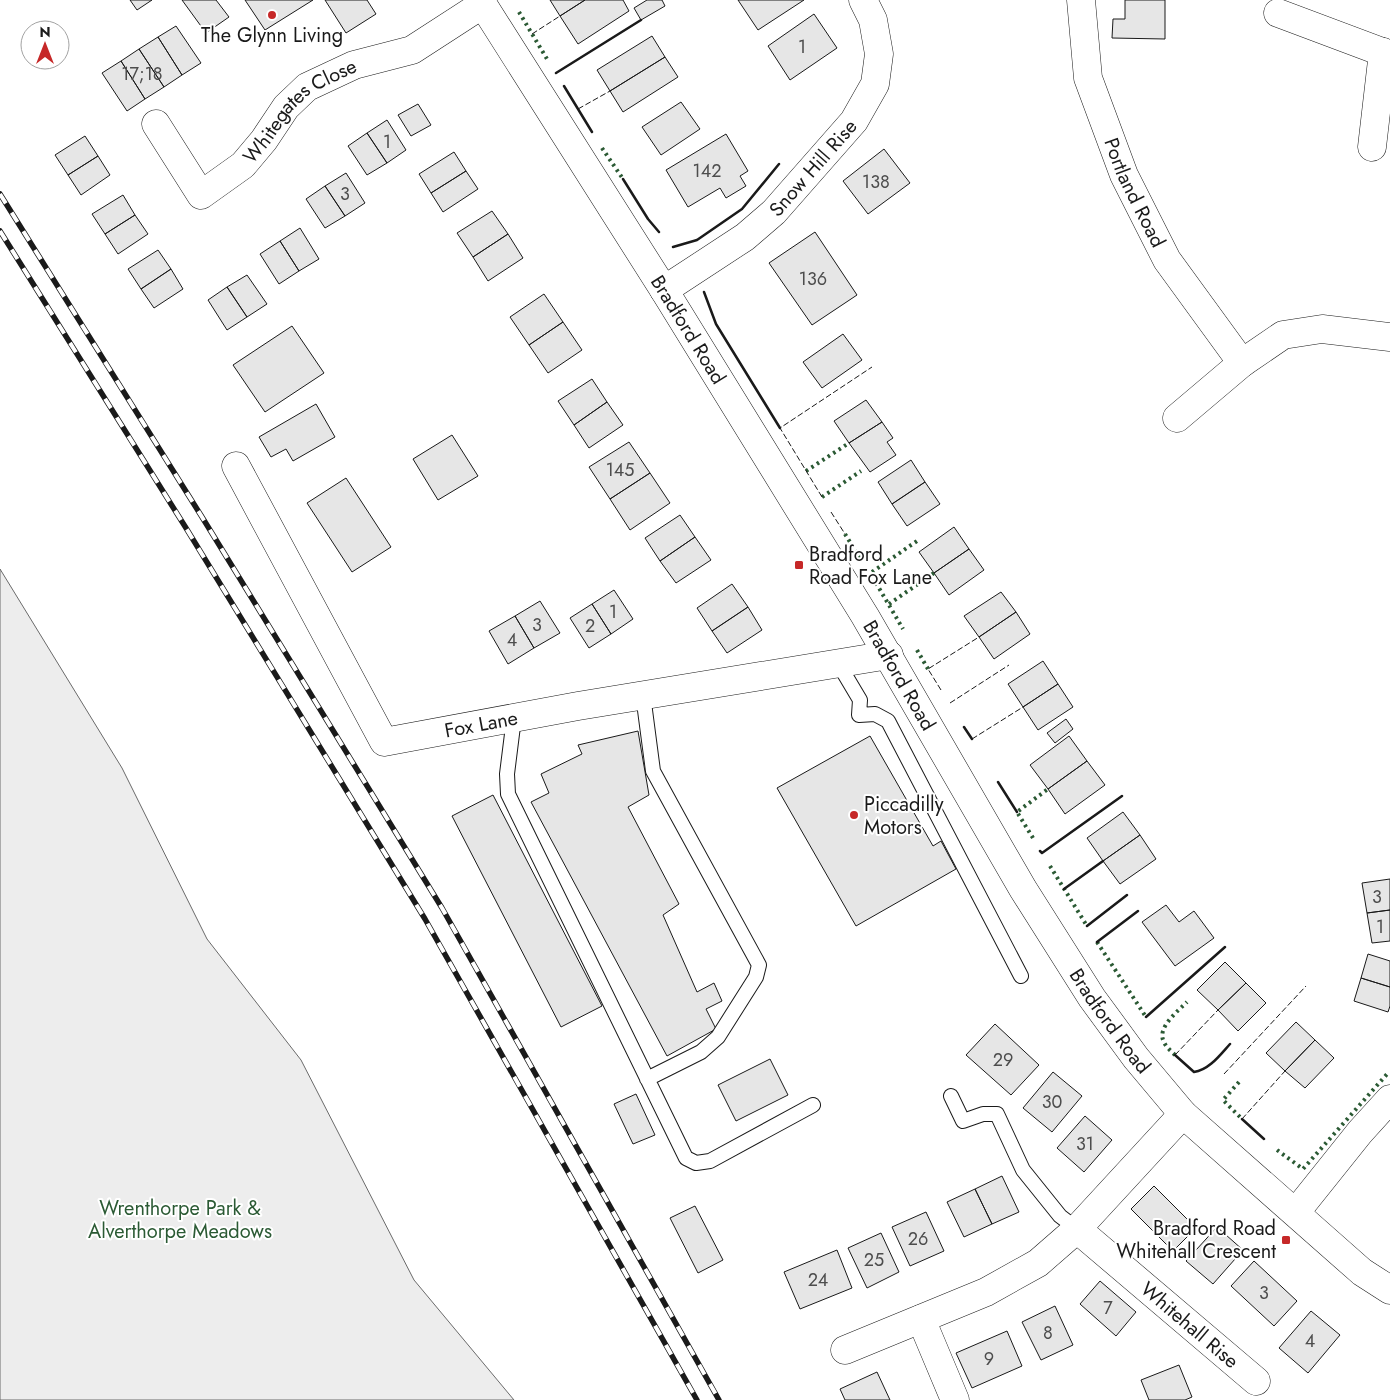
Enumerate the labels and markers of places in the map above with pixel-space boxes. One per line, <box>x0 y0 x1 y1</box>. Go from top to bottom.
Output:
marker: The Glynn Living <box>266 9 278 21</box>
place label: The Glynn Living <box>201 21 343 50</box>
place label: Bradford Road Fox Lane <box>809 540 932 592</box>
marker: Bradford Road Fox Lane <box>793 559 805 571</box>
place label: Piccadilly Motors <box>864 790 944 842</box>
marker: Piccadilly Motors <box>848 809 860 821</box>
place label: Bradford Road Whitehall Crescent <box>1116 1214 1276 1266</box>
marker: Bradford Road Whitehall Crescent <box>1280 1234 1292 1246</box>

